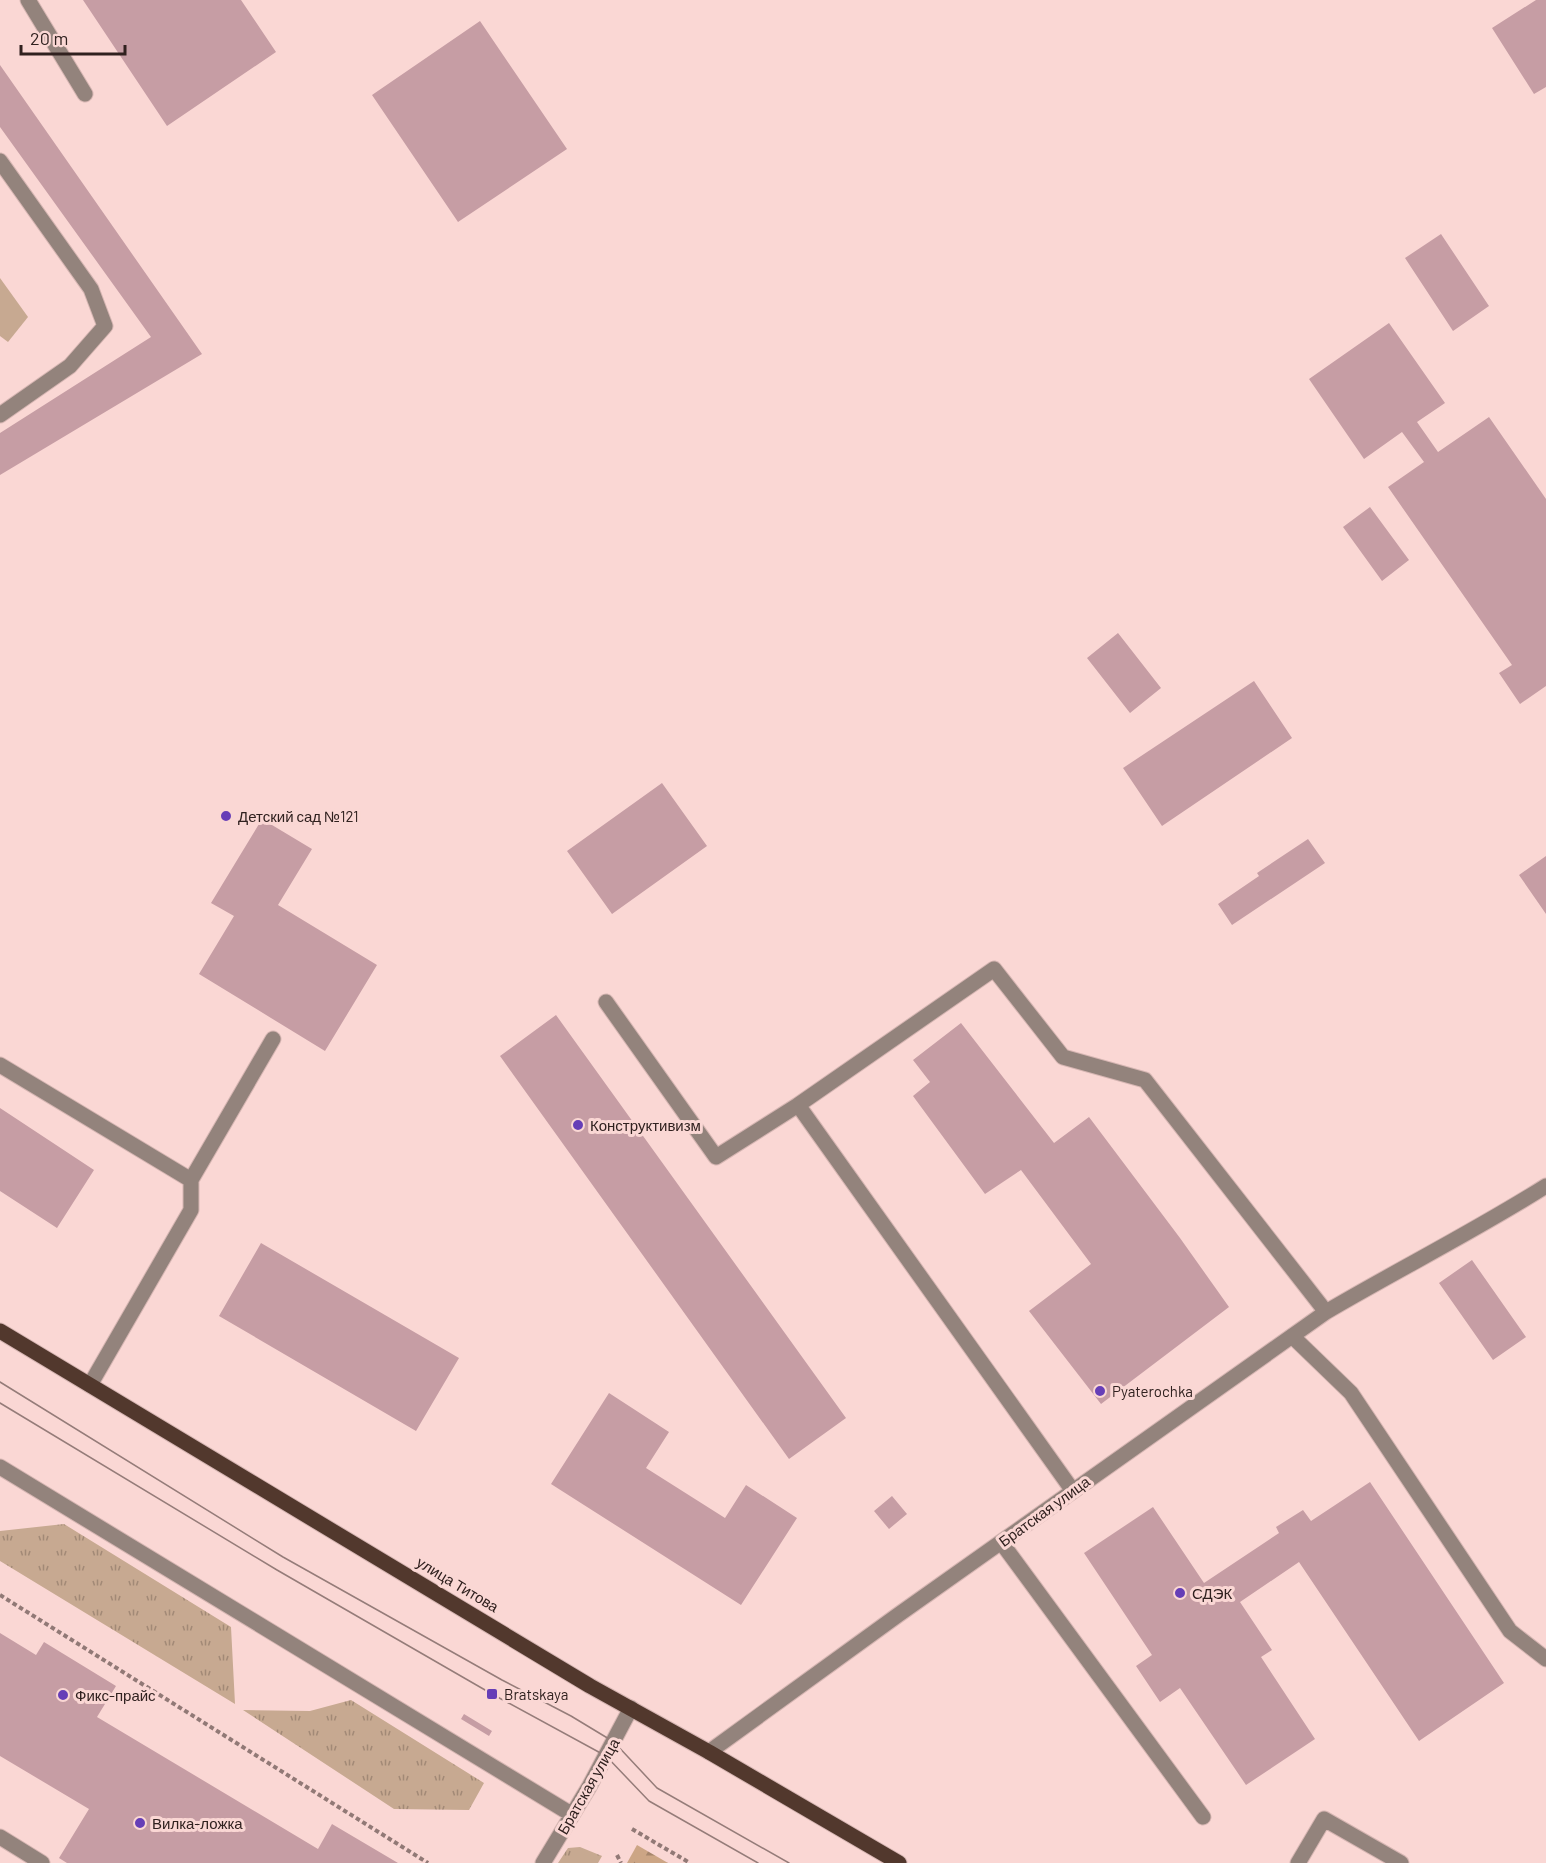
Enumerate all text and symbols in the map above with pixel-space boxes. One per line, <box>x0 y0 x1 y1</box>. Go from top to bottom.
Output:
scale bar <box>21 18 124 56</box>
text: 20 m <box>30 27 68 49</box>
place label: Детский сад №121 <box>238 807 359 825</box>
marker: Детский сад №121 <box>219 809 233 823</box>
place label: Конструктивизм <box>590 1116 701 1134</box>
marker: Конструктивизм <box>571 1118 585 1132</box>
place label: Pyaterochka <box>1112 1382 1193 1400</box>
marker: Pyaterochka <box>1093 1384 1107 1398</box>
street label: Братская улица <box>995 1472 1094 1550</box>
street label: улица Титова <box>414 1553 503 1616</box>
place label: СДЭК <box>1192 1584 1232 1602</box>
marker: СДЭК <box>1173 1586 1187 1600</box>
place label: Bratskaya <box>504 1685 569 1703</box>
place label: Фикс-прайс <box>75 1686 156 1704</box>
marker: Bratskaya <box>485 1687 499 1701</box>
marker: Фикс-прайс <box>56 1688 70 1702</box>
street label: Братская улица <box>553 1734 623 1837</box>
place label: Вилка-ложка <box>152 1814 243 1832</box>
marker: Вилка-ложка <box>133 1816 147 1830</box>

